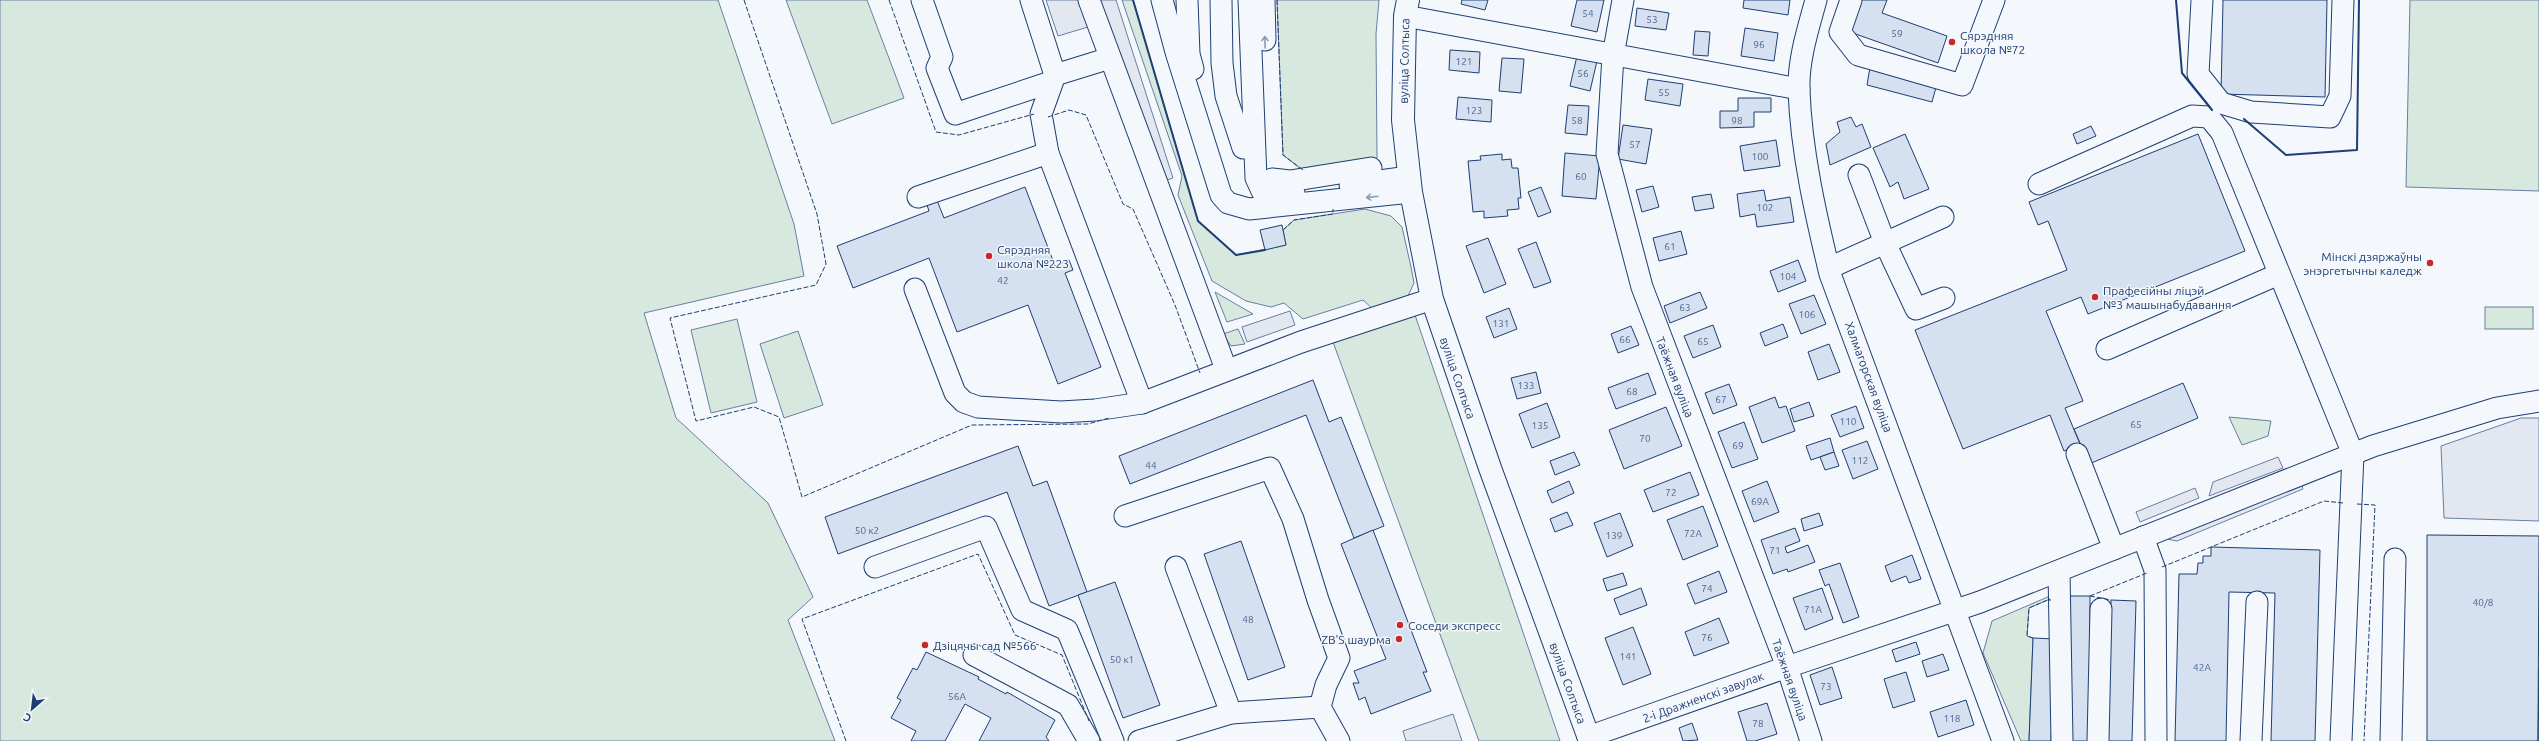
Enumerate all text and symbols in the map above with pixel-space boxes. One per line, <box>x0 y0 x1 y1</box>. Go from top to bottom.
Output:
house number: 54 <box>1582 8 1594 19</box>
house number: 53 <box>1646 14 1658 25</box>
street label: вуліца Солтыса <box>1397 18 1411 104</box>
house number: 59 <box>1891 28 1903 39</box>
place label: Сярэдняя школа №72 <box>1960 29 2025 56</box>
one-way arrow <box>1261 36 1269 49</box>
marker: Сярэдняя школа №72 <box>1947 37 1957 47</box>
house number: 96 <box>1753 39 1765 50</box>
house number: 121 <box>1456 56 1472 67</box>
house number: 56 <box>1577 68 1589 79</box>
house number: 55 <box>1658 87 1670 98</box>
house number: 123 <box>1466 105 1482 116</box>
house number: 58 <box>1571 115 1583 126</box>
house number: 98 <box>1731 115 1743 126</box>
house number: 57 <box>1629 139 1641 150</box>
house number: 100 <box>1752 151 1769 162</box>
house number: 60 <box>1575 171 1587 182</box>
one-way arrow <box>1366 193 1379 201</box>
house number: 102 <box>1757 202 1773 213</box>
house number: 61 <box>1664 241 1676 252</box>
place label: Сярэдняя школа №223 <box>997 243 1069 270</box>
place label: Мінскі дзяржаўны энэргетычны каледж <box>2304 250 2422 277</box>
marker: Сярэдняя школа №223 <box>984 251 994 261</box>
marker: Мінскі дзяржаўны энэргетычны каледж <box>2425 258 2435 268</box>
house number: 104 <box>1780 271 1797 282</box>
house number: 42 <box>997 275 1009 286</box>
place label: Прафесійны ліцэй №3 машынабудавання <box>2103 284 2232 311</box>
marker: Прафесійны ліцэй №3 машынабудавання <box>2090 292 2100 302</box>
house number: 63 <box>1679 302 1691 313</box>
house number: 106 <box>1799 309 1816 320</box>
house number: 131 <box>1493 318 1509 329</box>
street label: Халмагорская вуліца <box>1843 320 1895 434</box>
house number: 66 <box>1619 334 1631 345</box>
street label: вуліца Солтыса <box>1438 335 1478 421</box>
street label: Таёжная вуліца <box>1654 335 1696 419</box>
house number: 65 <box>1697 336 1709 347</box>
house number: 133 <box>1518 380 1534 391</box>
house number: 68 <box>1626 386 1638 397</box>
house number: 67 <box>1715 394 1727 405</box>
house number: 110 <box>1840 416 1857 427</box>
house number: 65 <box>2130 419 2142 430</box>
house number: 135 <box>1532 420 1548 431</box>
house number: 70 <box>1639 433 1651 444</box>
house number: 69 <box>1732 440 1744 451</box>
house number: 112 <box>1852 455 1868 466</box>
house number: 44 <box>1145 460 1157 471</box>
house number: 72 <box>1665 487 1677 498</box>
house number: 69А <box>1751 496 1769 507</box>
house number: 50 к2 <box>855 525 879 536</box>
house number: 72А <box>1684 528 1702 539</box>
house number: 139 <box>1606 530 1622 541</box>
house number: 71 <box>1769 545 1781 556</box>
house number: 74 <box>1701 583 1713 594</box>
house number: 40/8 <box>2473 597 2494 608</box>
house number: 71А <box>1804 604 1822 615</box>
house number: 48 <box>1242 614 1254 625</box>
place label: Соседи экспресс <box>1408 619 1501 632</box>
marker: Соседи экспресс <box>1395 620 1405 630</box>
house number: 76 <box>1701 632 1713 643</box>
place label: ZB'S шаурма <box>1321 633 1391 646</box>
marker: ZB'S шаурма <box>1394 634 1404 644</box>
street label: Таёжная вуліца <box>1770 637 1810 723</box>
place label: Дзіцячы сад №566 <box>933 639 1037 652</box>
marker: Дзіцячы сад №566 <box>920 640 930 650</box>
street label: вуліца Солтыса <box>1547 641 1589 725</box>
house number: 141 <box>1620 651 1636 662</box>
house number: 50 к1 <box>1110 654 1134 665</box>
house number: 42А <box>2193 662 2211 673</box>
street label: 2-і Дражненскі завулак <box>1641 669 1765 725</box>
house number: 73 <box>1820 681 1832 692</box>
north arrow <box>12 689 52 729</box>
house number: 56А <box>948 691 966 702</box>
text: С <box>21 711 33 725</box>
house number: 118 <box>1944 713 1961 724</box>
house number: 78 <box>1752 718 1764 729</box>

